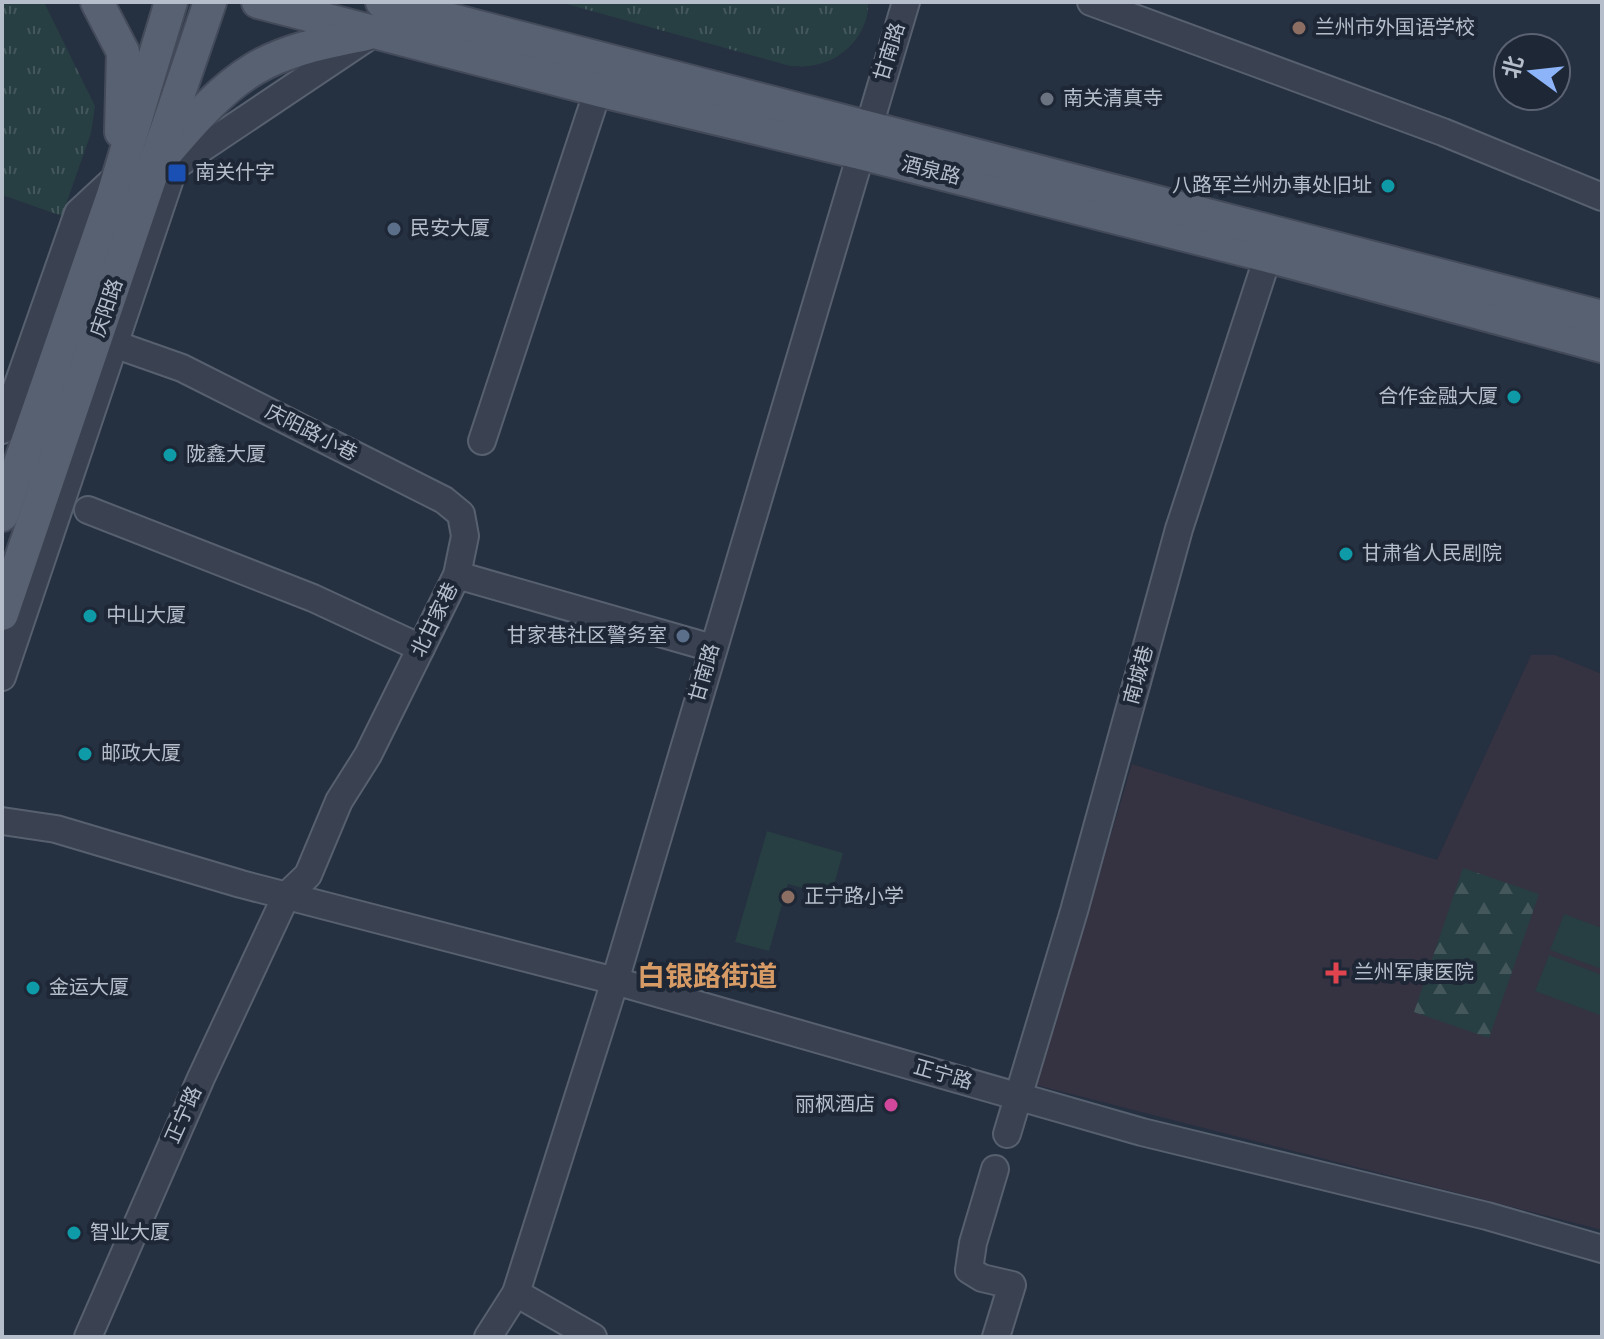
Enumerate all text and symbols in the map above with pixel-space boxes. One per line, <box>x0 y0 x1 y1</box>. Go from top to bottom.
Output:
place label: 兰州市外国语学校 <box>1315 16 1475 40</box>
marker: 兰州市外国语学校 <box>1290 19 1308 37</box>
street label: 甘南路 <box>870 20 910 84</box>
north arrow <box>1492 32 1572 112</box>
text: 北 <box>1498 53 1529 81</box>
place label: 南关清真寺 <box>1063 87 1163 111</box>
marker: 南关清真寺 <box>1038 90 1056 108</box>
street label: 酒泉路 <box>899 152 963 190</box>
place label: 南关什字 <box>195 161 275 185</box>
marker: 南关什字 <box>166 162 188 184</box>
place label: 八路军兰州办事处旧址 <box>1172 174 1372 198</box>
marker: 八路军兰州办事处旧址 <box>1379 177 1397 195</box>
place label: 民安大厦 <box>410 217 490 241</box>
marker: 民安大厦 <box>385 220 403 238</box>
street label: 庆阳路 <box>86 276 128 340</box>
place label: 合作金融大厦 <box>1378 385 1498 409</box>
marker: 合作金融大厦 <box>1505 388 1523 406</box>
street label: 庆阳路小巷 <box>261 400 361 466</box>
place label: 陇鑫大厦 <box>186 443 266 467</box>
marker: 陇鑫大厦 <box>161 446 179 464</box>
place label: 甘肃省人民剧院 <box>1362 542 1502 566</box>
marker: 甘肃省人民剧院 <box>1337 545 1355 563</box>
street label: 北甘家巷 <box>407 579 463 661</box>
place label: 中山大厦 <box>106 604 186 628</box>
marker: 中山大厦 <box>81 607 99 625</box>
place label: 甘家巷社区警务室 <box>507 624 667 648</box>
marker: 甘家巷社区警务室 <box>674 627 692 645</box>
street label: 甘南路 <box>685 641 725 705</box>
street label: 南城巷 <box>1120 643 1158 707</box>
place label: 邮政大厦 <box>101 742 181 766</box>
marker: 邮政大厦 <box>76 745 94 763</box>
place label: 正宁路小学 <box>804 885 904 909</box>
marker: 正宁路小学 <box>779 888 797 906</box>
district label: 白银路街道 <box>637 960 777 994</box>
place label: 兰州军康医院 <box>1354 961 1474 985</box>
marker: 兰州军康医院 <box>1325 962 1347 984</box>
place label: 金运大厦 <box>49 976 129 1000</box>
marker: 金运大厦 <box>24 979 42 997</box>
street label: 正宁路 <box>911 1055 975 1095</box>
street label: 正宁路 <box>161 1083 207 1147</box>
place label: 丽枫酒店 <box>795 1093 875 1117</box>
marker: 丽枫酒店 <box>882 1096 900 1114</box>
place label: 智业大厦 <box>90 1221 170 1245</box>
marker: 智业大厦 <box>65 1224 83 1242</box>

